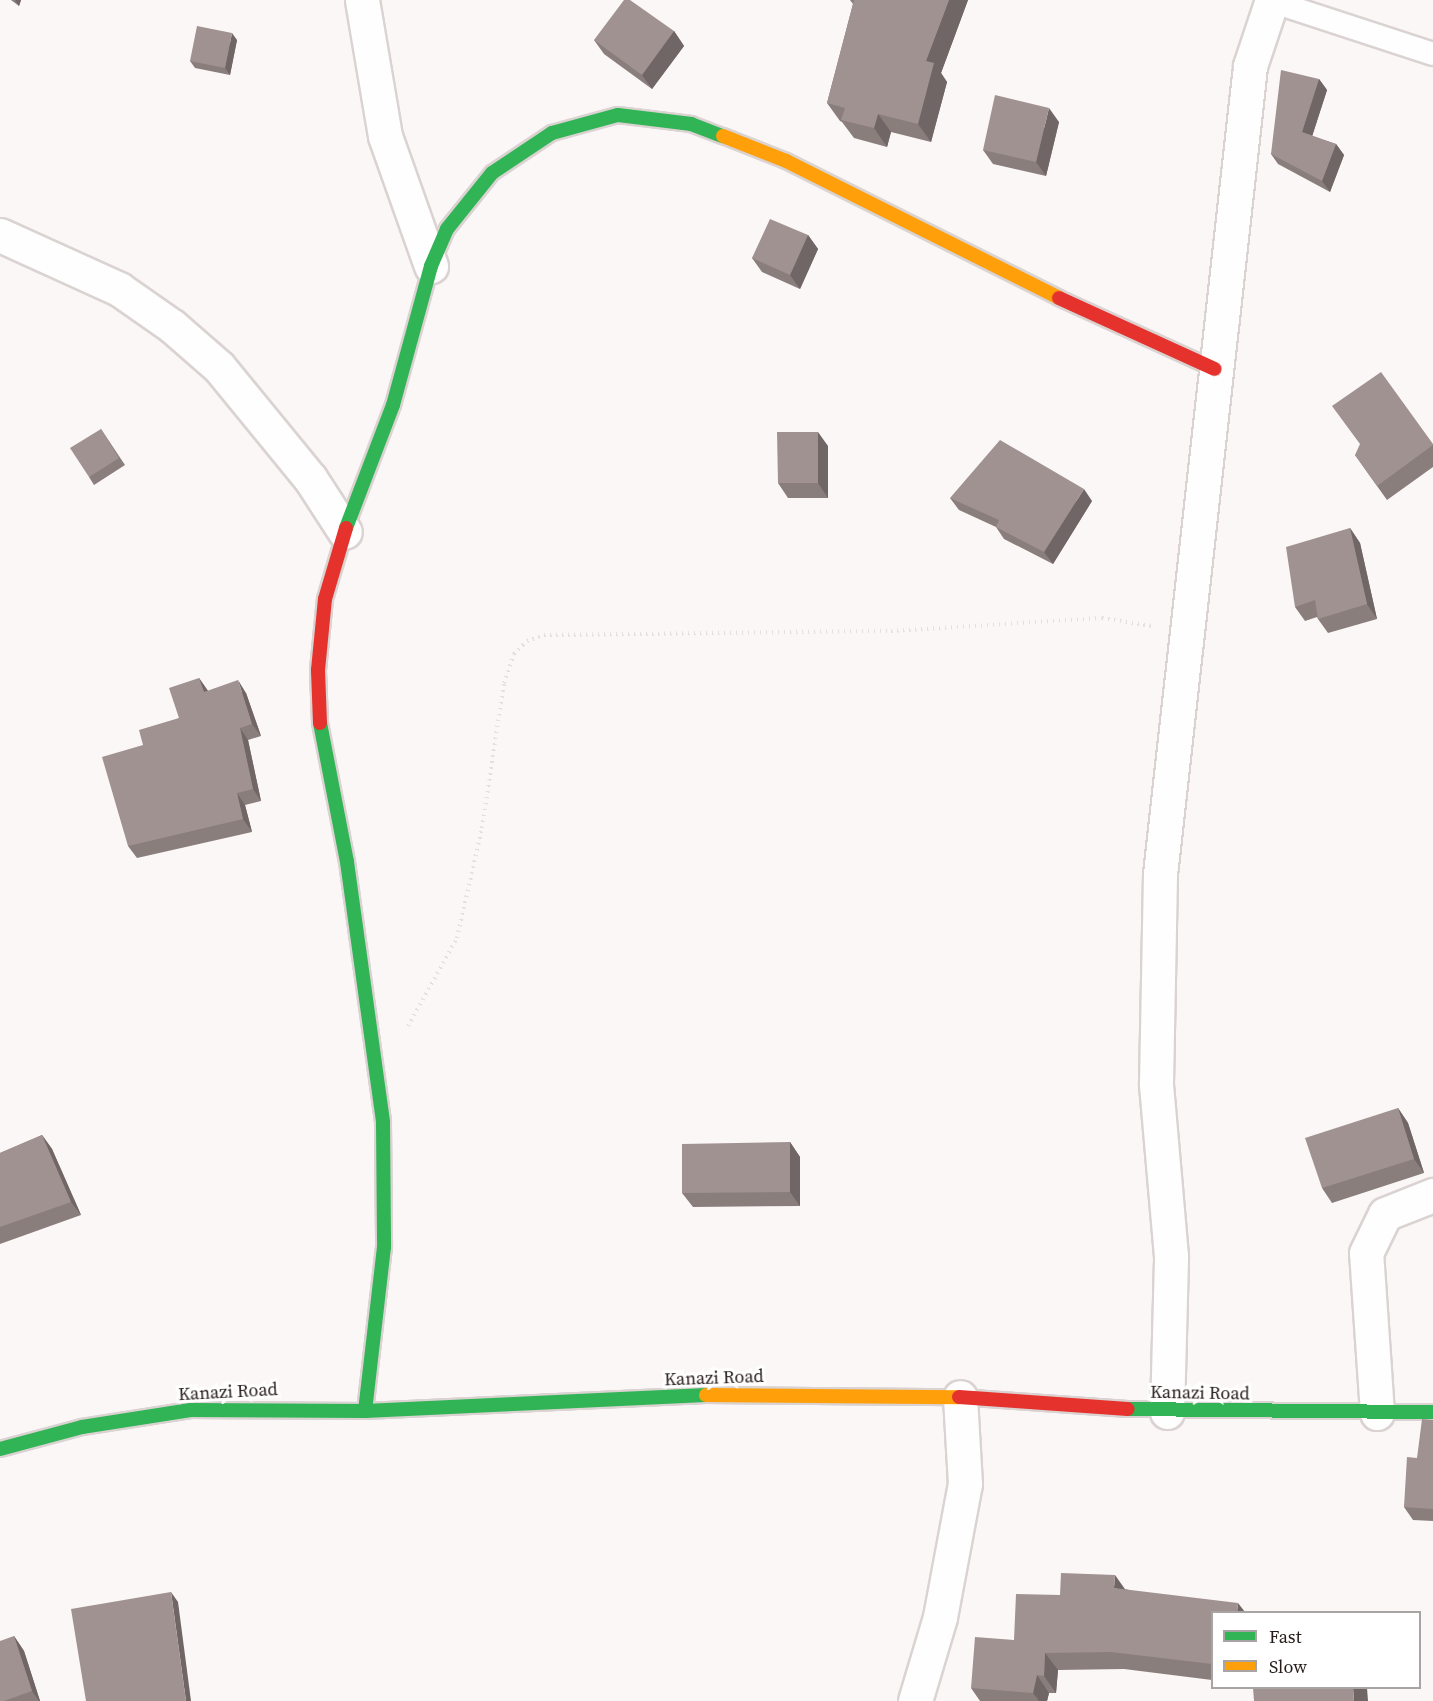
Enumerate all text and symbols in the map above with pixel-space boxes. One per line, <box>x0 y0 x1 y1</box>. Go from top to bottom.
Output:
street label: Kanazi Road <box>664 1365 764 1391</box>
street label: Kanazi Road <box>178 1379 278 1405</box>
street label: Kanazi Road <box>1150 1381 1250 1405</box>
legend <box>1211 1611 1421 1689</box>
text: Fast <box>1269 1624 1302 1649</box>
text: Slow <box>1269 1654 1307 1679</box>

